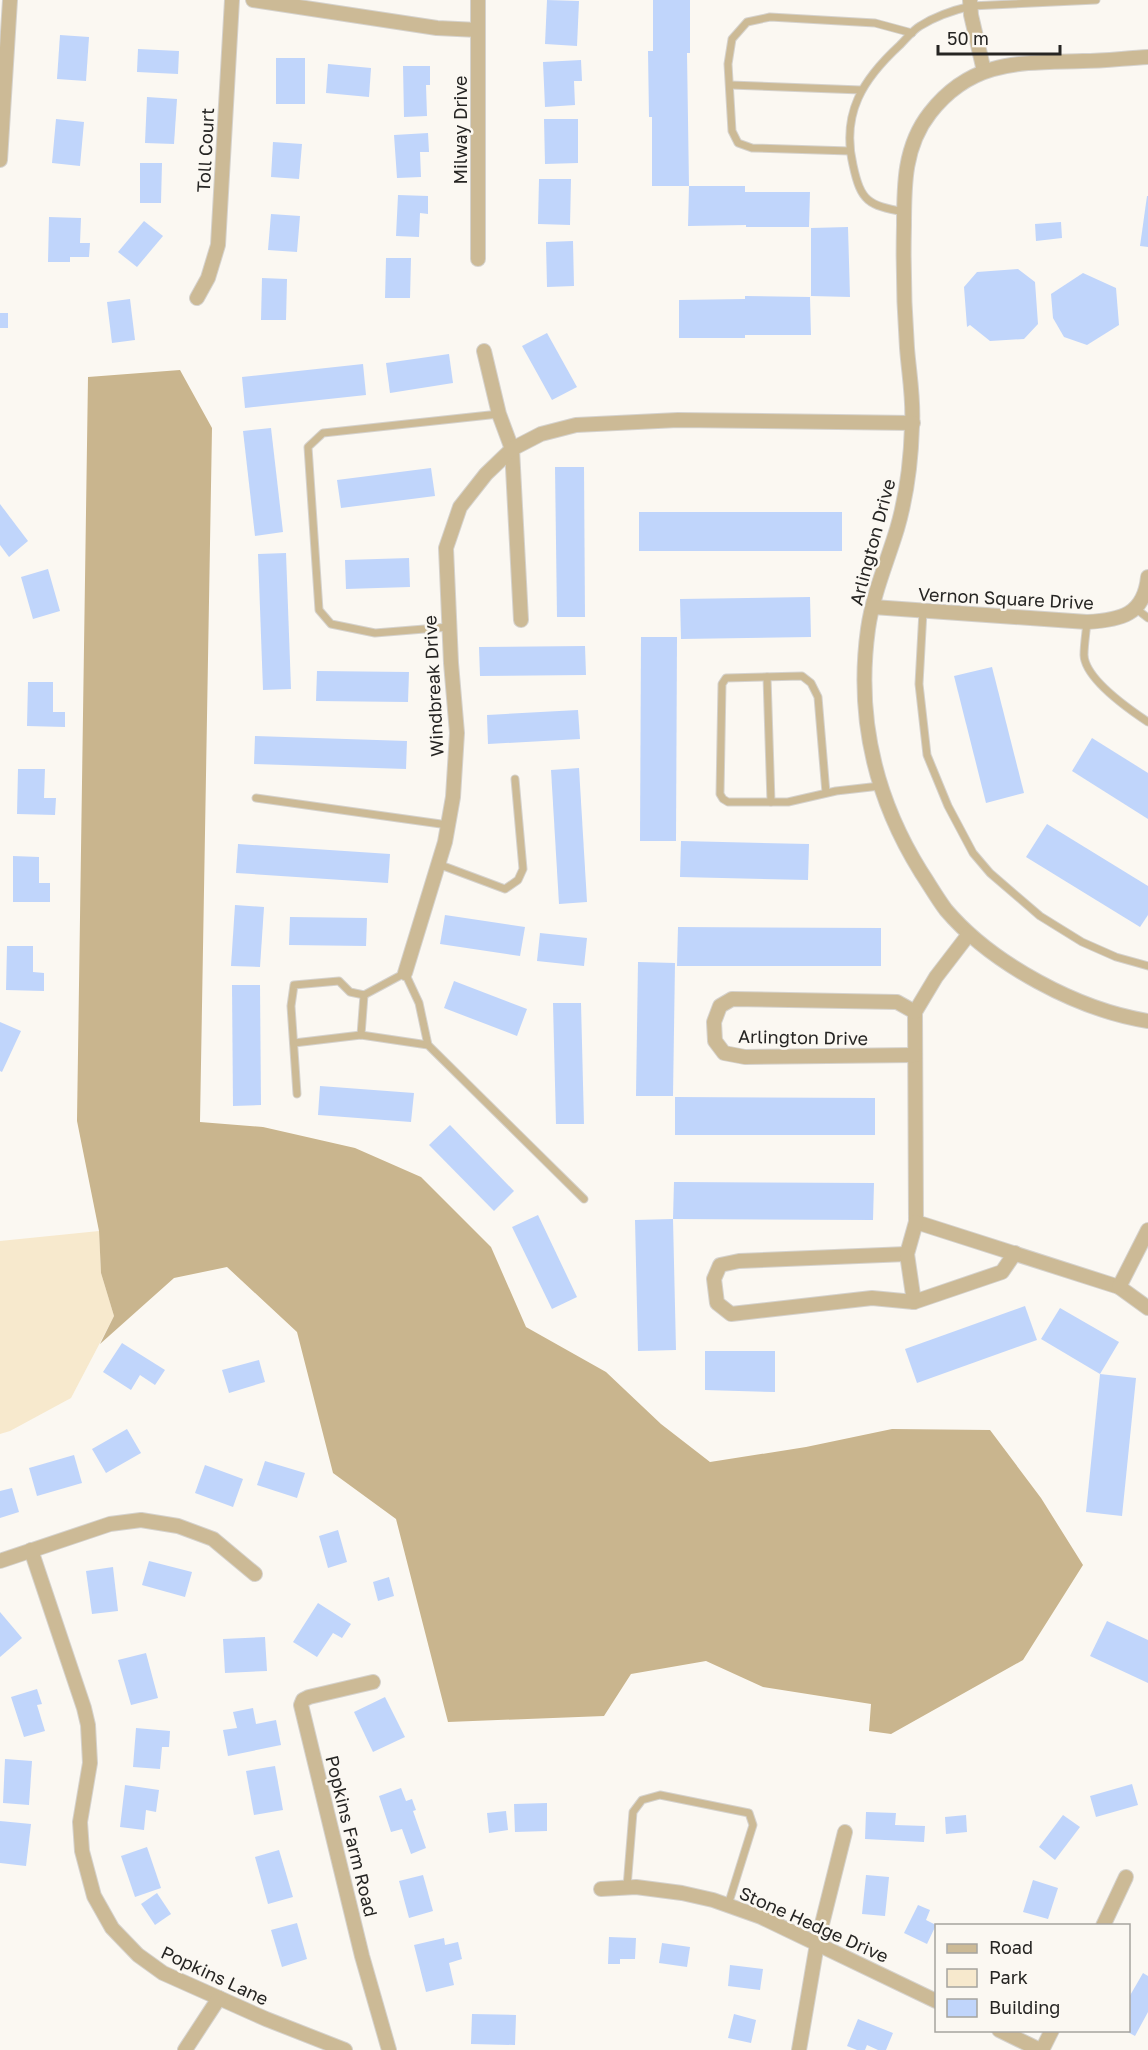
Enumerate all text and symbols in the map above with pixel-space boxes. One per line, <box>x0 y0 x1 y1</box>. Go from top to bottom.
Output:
scale bar <box>938 18 1060 56</box>
text: 50 m <box>947 27 989 49</box>
street label: Milway Drive <box>449 75 471 185</box>
street label: Toll Court <box>192 107 218 193</box>
street label: Arlington Drive <box>845 476 899 608</box>
street label: Vernon Square Drive <box>918 582 1094 614</box>
street label: Windbreak Drive <box>418 614 448 758</box>
street label: Arlington Drive <box>738 1025 868 1049</box>
street label: Popkins Farm Road <box>321 1753 383 1919</box>
street label: Stone Hedge Drive <box>736 1881 892 1967</box>
legend <box>935 1924 1130 2032</box>
text: Road <box>989 1936 1033 1958</box>
street label: Popkins Lane <box>158 1941 272 2009</box>
text: Park <box>989 1966 1028 1988</box>
text: Building <box>989 1996 1060 2018</box>

